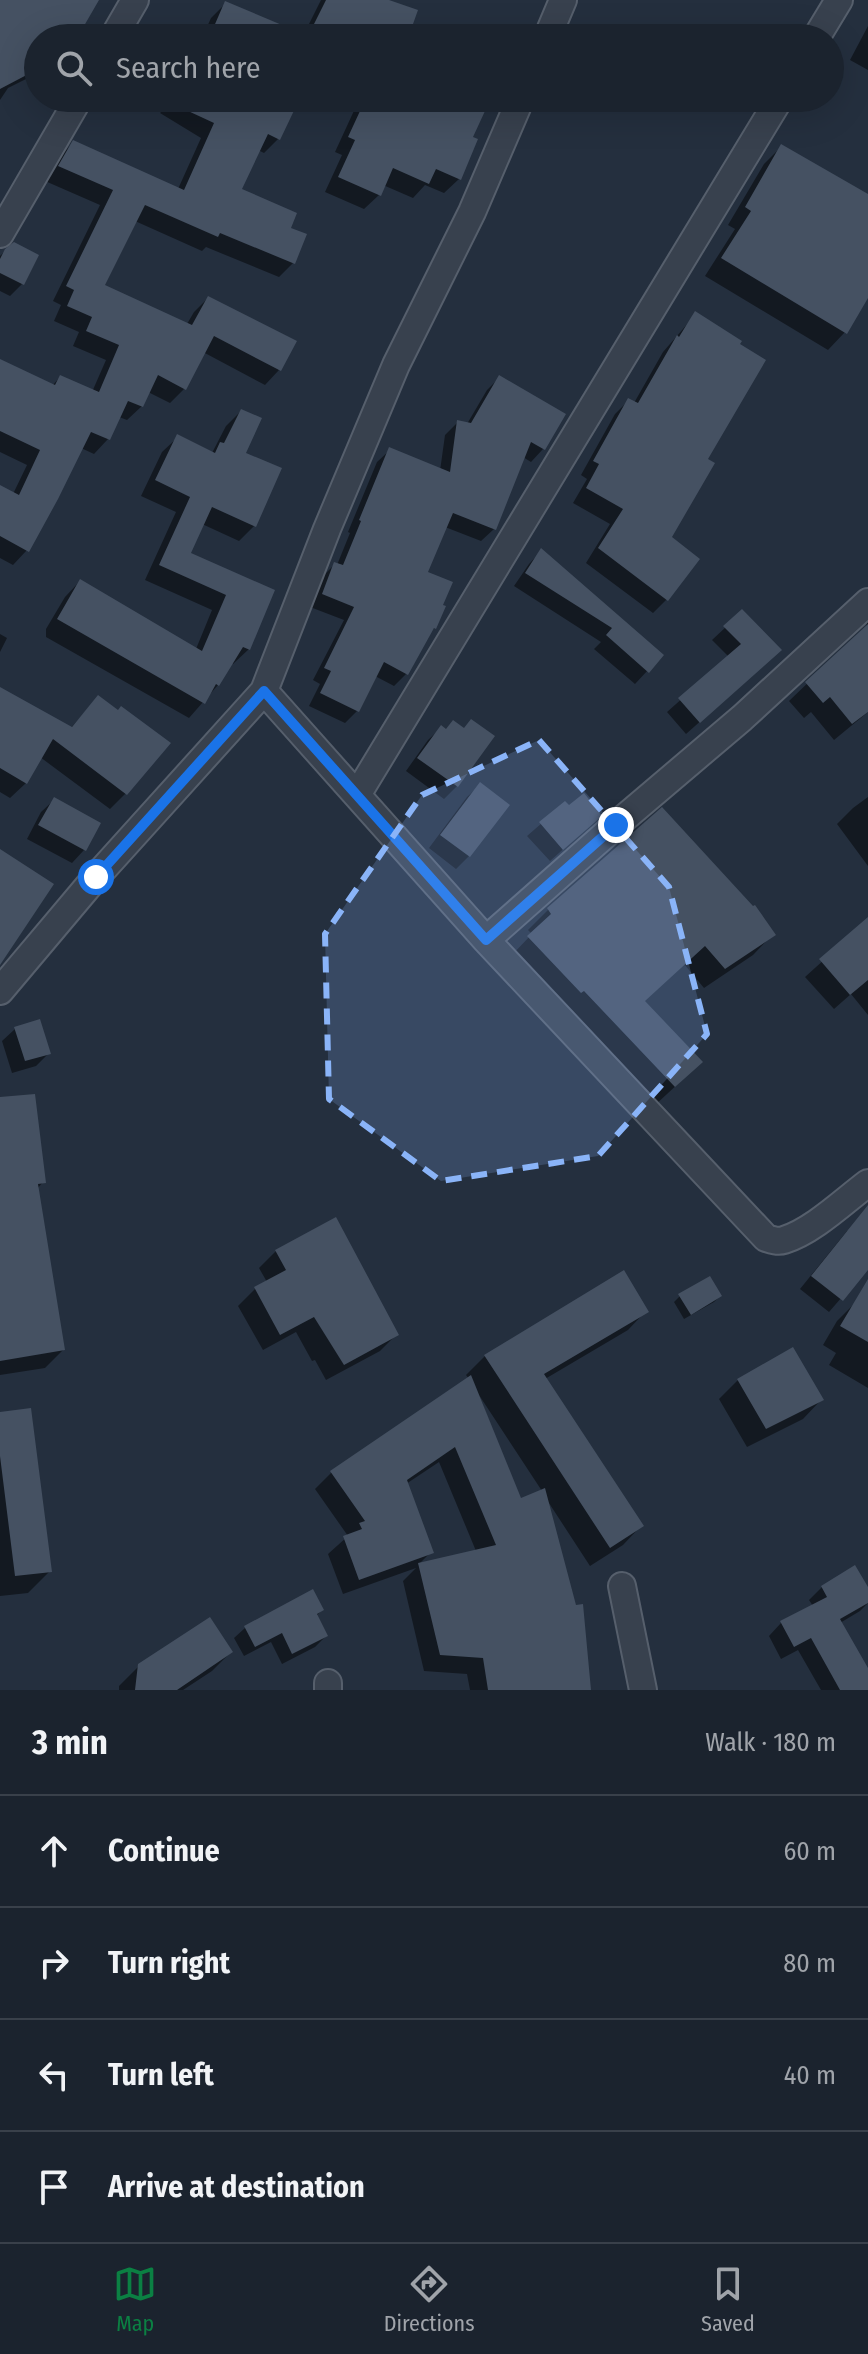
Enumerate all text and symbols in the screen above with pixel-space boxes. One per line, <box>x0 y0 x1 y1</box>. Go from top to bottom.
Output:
search box <box>24 24 844 112</box>
icon: search <box>52 46 96 90</box>
text: Search here <box>116 50 261 86</box>
route end <box>598 807 634 843</box>
route start <box>78 859 114 895</box>
text: 3 min <box>32 1722 108 1763</box>
text: Walk · 180 m <box>705 1727 836 1758</box>
icon: ahead <box>32 1829 76 1873</box>
text: Continue <box>108 1833 220 1869</box>
text: 60 m <box>783 1836 836 1867</box>
icon: right <box>32 1941 76 1985</box>
text: Turn right <box>108 1945 230 1981</box>
text: 80 m <box>783 1948 836 1979</box>
icon: left <box>32 2053 76 2097</box>
text: Turn left <box>108 2057 214 2093</box>
text: 40 m <box>784 2060 836 2091</box>
icon: arrive <box>32 2165 76 2209</box>
text: Arrive at destination <box>108 2169 365 2205</box>
tab: Map <box>113 2262 157 2337</box>
tab: Directions <box>384 2262 475 2337</box>
tab: Saved <box>701 2262 755 2337</box>

